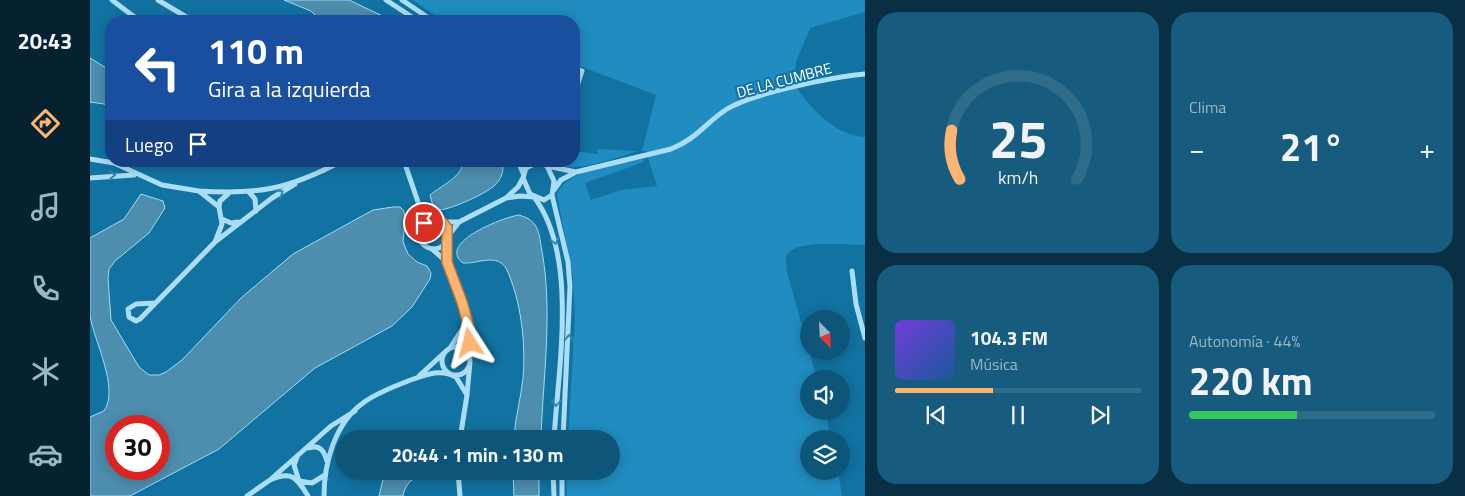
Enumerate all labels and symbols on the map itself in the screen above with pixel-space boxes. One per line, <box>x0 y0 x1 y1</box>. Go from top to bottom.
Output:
street label: DE LA CUMBRE <box>734 56 834 104</box>
one-way arrow <box>109 170 117 181</box>
one-way arrow <box>274 190 284 199</box>
pin <box>403 202 445 244</box>
one-way arrow <box>549 237 559 245</box>
north arrow <box>800 310 850 360</box>
position arrow <box>443 316 495 368</box>
one-way arrow <box>564 333 575 341</box>
one-way arrow <box>551 399 562 407</box>
speed limit sign: 30 <box>105 415 170 480</box>

